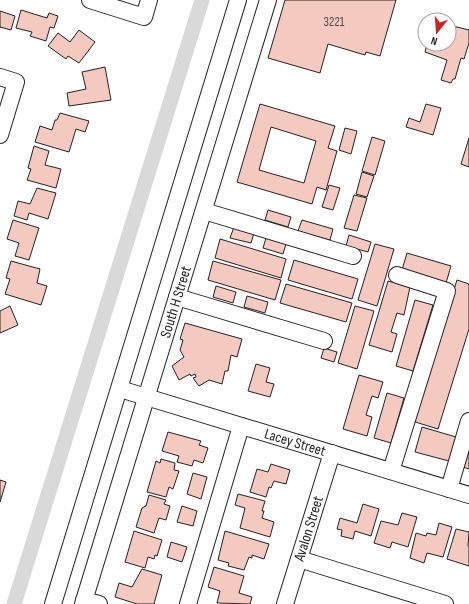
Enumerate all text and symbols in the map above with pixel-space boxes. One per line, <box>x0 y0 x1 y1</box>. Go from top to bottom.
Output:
north arrow <box>417 12 457 52</box>
house number: 3221 <box>324 14 345 30</box>
text: N <box>429 34 439 48</box>
street label: South H Street <box>156 263 196 340</box>
street label: Lacey Street <box>262 424 328 461</box>
street label: Avalon Street <box>289 493 328 564</box>

